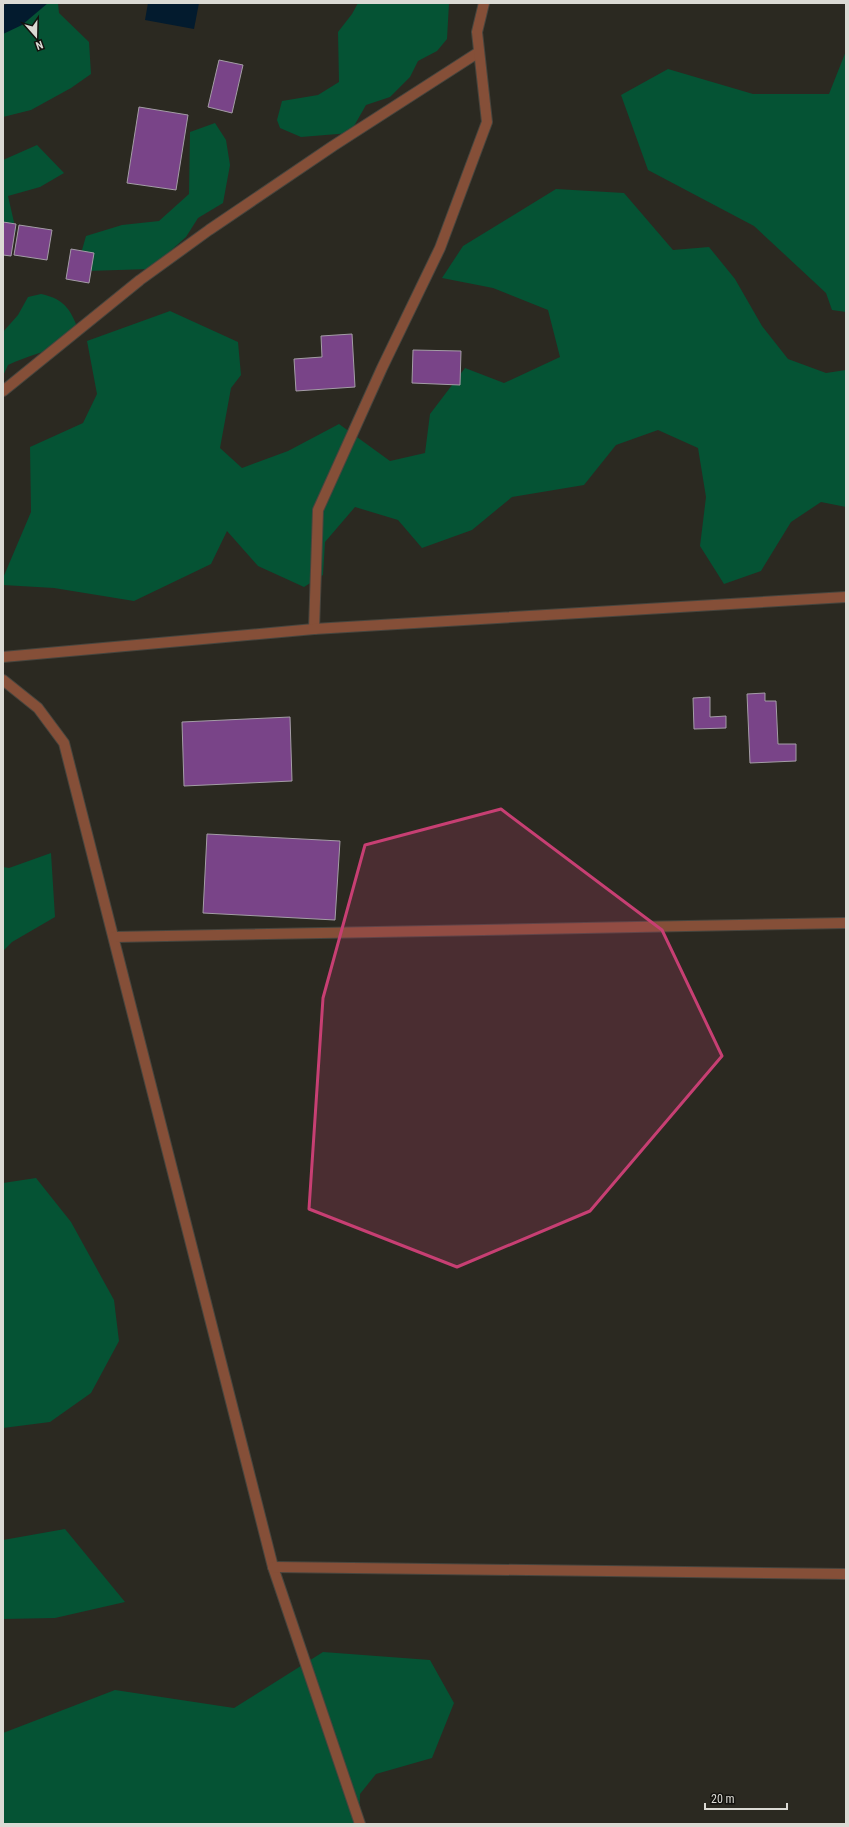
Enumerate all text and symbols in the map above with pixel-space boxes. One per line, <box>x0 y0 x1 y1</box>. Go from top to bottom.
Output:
north arrow <box>16 16 56 56</box>
text: N <box>34 38 45 52</box>
scale bar <box>705 1785 787 1811</box>
text: 20 m <box>711 1792 735 1806</box>

